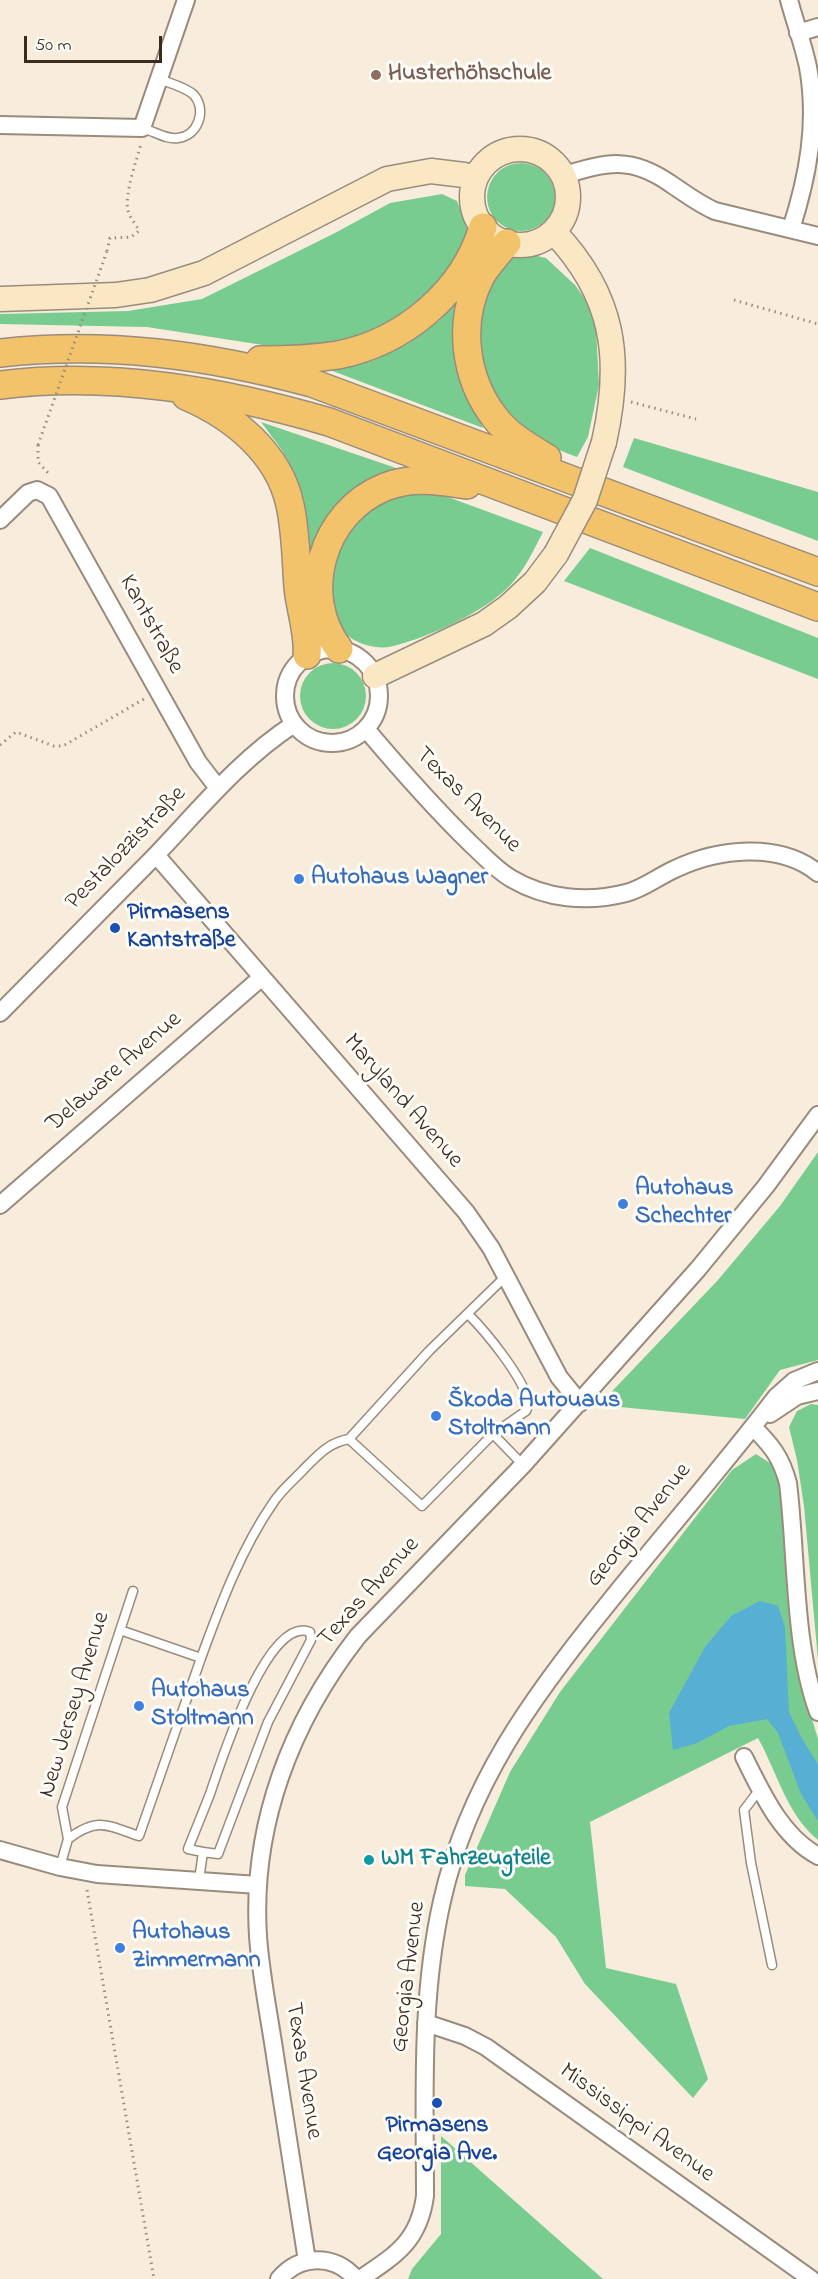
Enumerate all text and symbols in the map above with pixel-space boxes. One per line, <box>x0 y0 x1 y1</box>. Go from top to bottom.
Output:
scale bar <box>27 24 165 62</box>
text: 50 m <box>35 33 72 59</box>
place label: Husterhöhschule <box>388 61 551 89</box>
marker: Husterhöhschule <box>369 68 383 82</box>
street label: Kantstraße <box>111 571 189 679</box>
street label: Texas Avenue <box>408 742 526 860</box>
street label: Pestalozzistraße <box>61 781 193 917</box>
place label: Autohaus Wagner <box>311 865 488 893</box>
marker: Autohaus Wagner <box>292 872 306 886</box>
place label: Pirmasens Kantstraße <box>127 900 235 956</box>
marker: Pirmasens Kantstraße <box>108 921 122 935</box>
street label: Delaware Avenue <box>41 1006 189 1140</box>
street label: Maryland Avenue <box>336 1029 468 1175</box>
place label: Autohaus Schechter <box>635 1176 733 1232</box>
marker: Autohaus Schechter <box>616 1197 630 1211</box>
place label: Škoda Autouaus Stoltmann <box>448 1388 620 1444</box>
marker: Škoda Autouaus Stoltmann <box>429 1409 443 1423</box>
street label: Georgia Avenue <box>581 1458 699 1594</box>
street label: Texas Avenue <box>313 1532 427 1654</box>
street label: New Jersey Avenue <box>34 1609 118 1801</box>
place label: Autohaus Stoltmann <box>151 1678 254 1734</box>
marker: Autohaus Stoltmann <box>132 1699 146 1713</box>
place label: WM Fahrzeugteile <box>381 1846 551 1874</box>
marker: WM Fahrzeugteile <box>362 1853 376 1867</box>
street label: Georgia Avenue <box>386 1900 434 2054</box>
place label: Autohaus Zimmermann <box>132 1920 261 1976</box>
marker: Autohaus Zimmermann <box>113 1941 127 1955</box>
street label: Texas Avenue <box>277 2001 327 2141</box>
street label: Mississippi Avenue <box>553 2058 719 2190</box>
marker: Pirmasens Georgia Ave. <box>430 2096 444 2110</box>
place label: Pirmasens Georgia Ave. <box>377 2113 497 2169</box>

